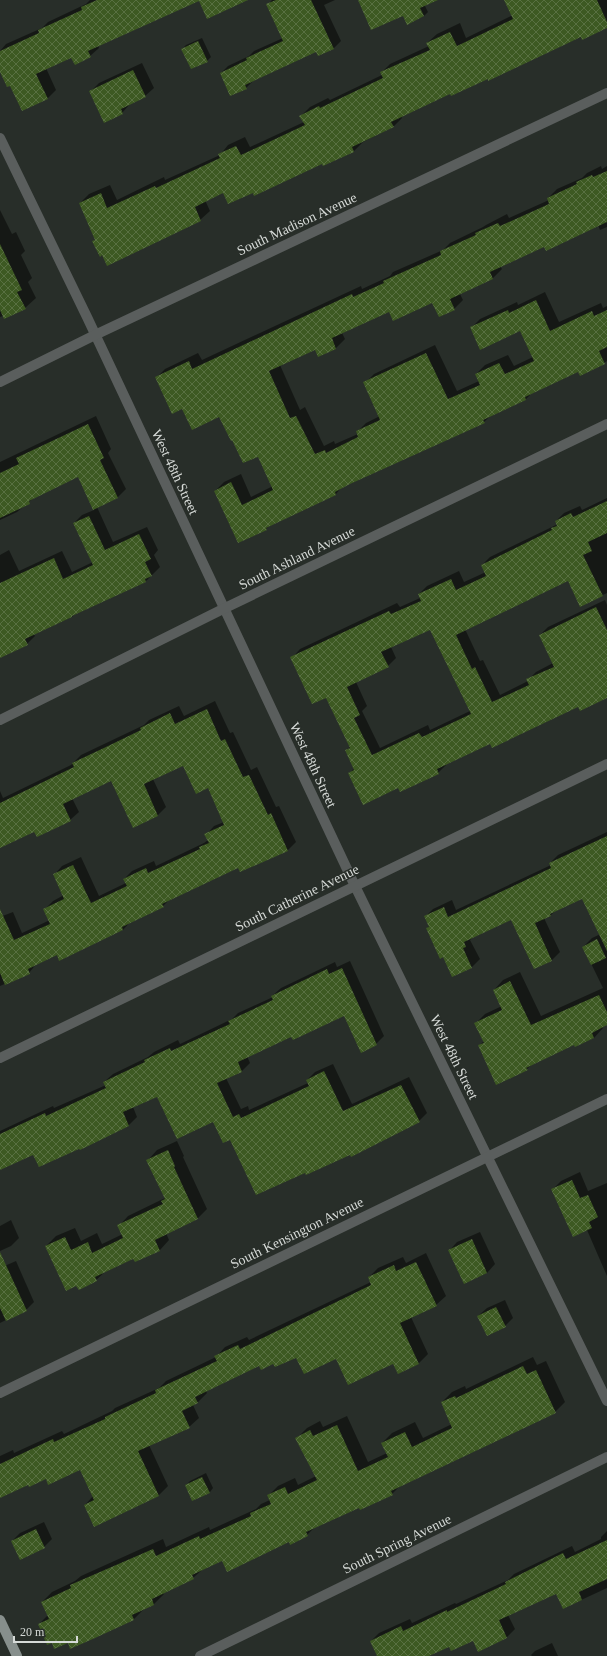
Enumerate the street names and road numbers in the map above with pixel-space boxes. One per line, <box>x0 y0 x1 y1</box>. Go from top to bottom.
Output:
street label: South Madison Avenue <box>235 190 359 258</box>
street label: West 48th Street <box>149 427 201 517</box>
street label: South Ashland Avenue <box>237 523 357 593</box>
street label: West 48th Street <box>287 720 339 810</box>
street label: South Catherine Avenue <box>233 861 361 935</box>
street label: West 48th Street <box>427 1012 481 1102</box>
street label: South Kensington Avenue <box>228 1194 366 1272</box>
street label: South Spring Avenue <box>340 1511 454 1577</box>

